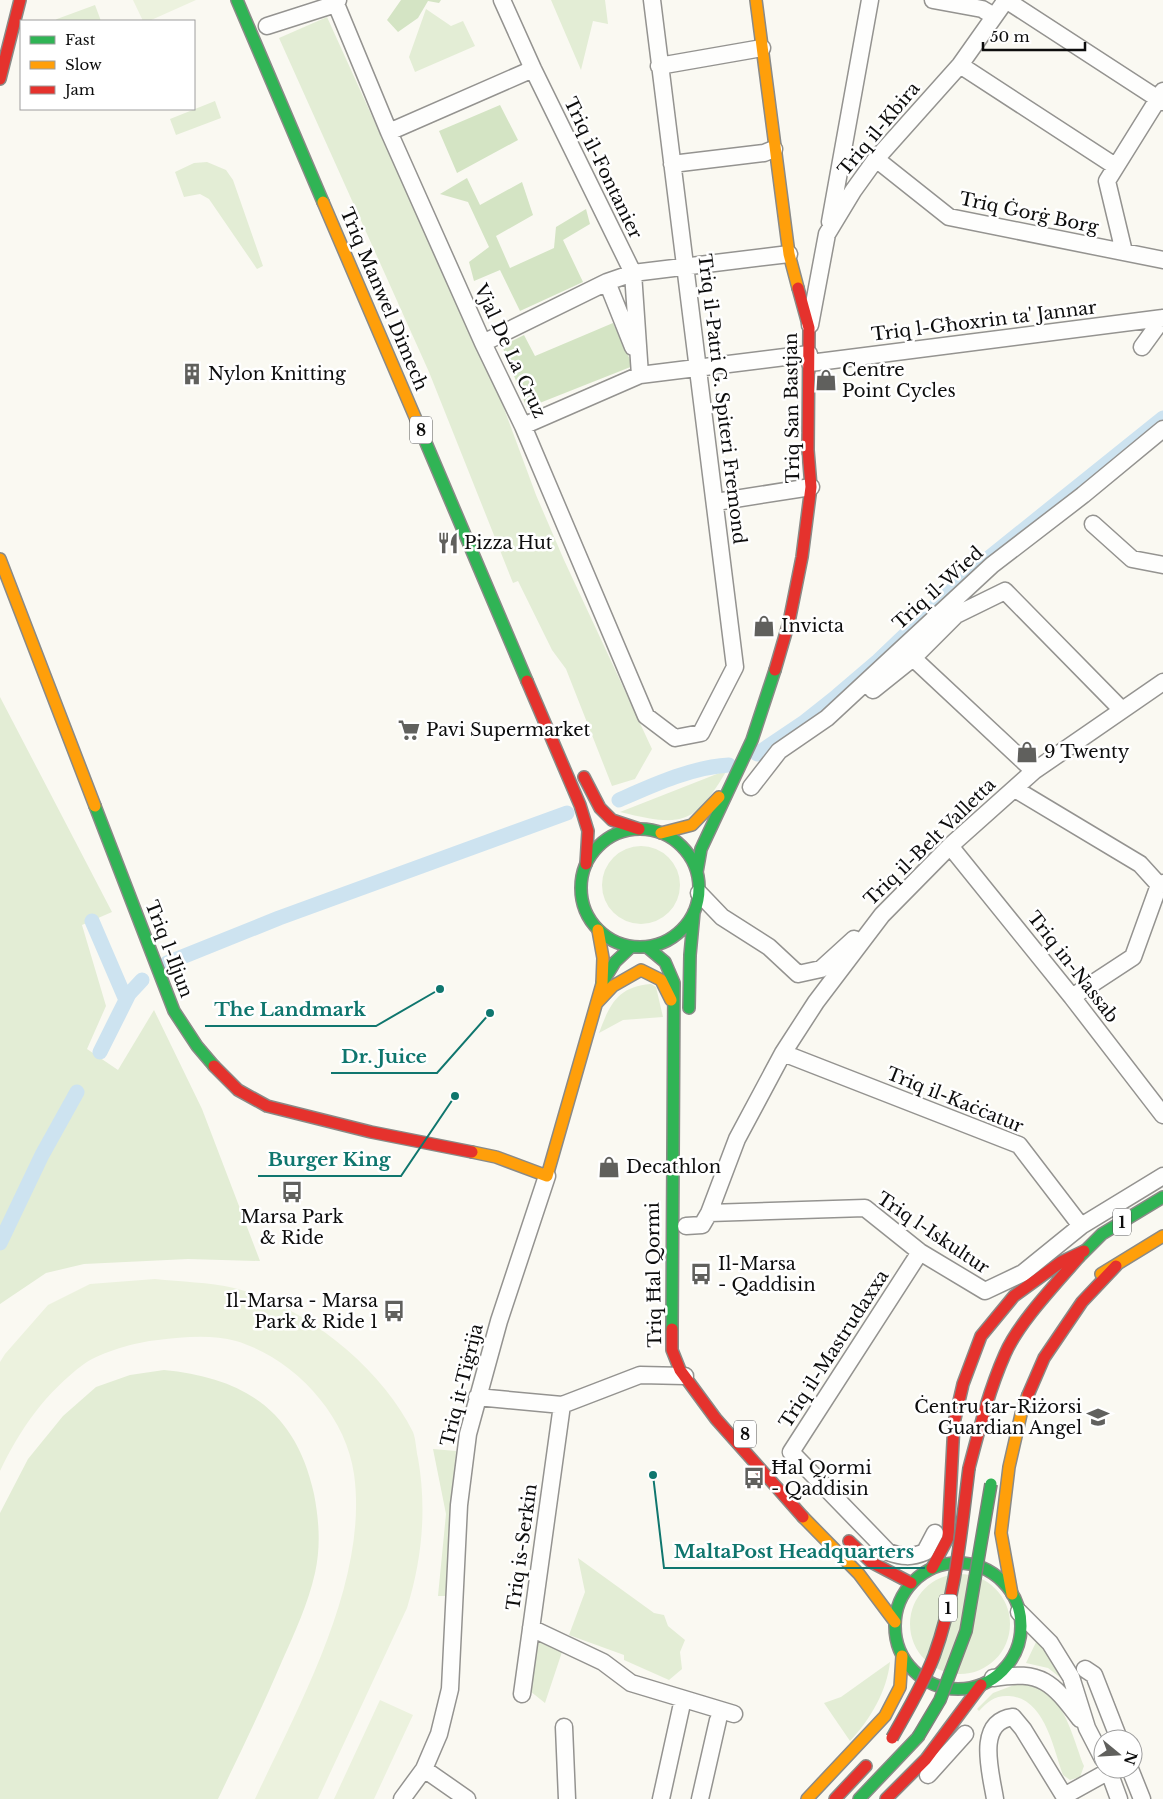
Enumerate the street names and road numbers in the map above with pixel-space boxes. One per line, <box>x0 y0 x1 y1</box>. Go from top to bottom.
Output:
street label: Triq il-Kbira <box>833 78 925 180</box>
street label: Triq il-Fontanier <box>559 94 647 243</box>
street label: Triq Ġorġ Borg <box>958 187 1101 239</box>
street label: Triq Manwel Dimech <box>335 204 433 394</box>
street label: Triq il-Patri G. Spiteri Fremond <box>693 253 751 545</box>
street label: Vjal De La Cruz <box>469 280 551 421</box>
street label: Triq l-Għoxrin ta' Jannar <box>870 296 1098 346</box>
street label: Triq San Bastjan <box>780 333 804 483</box>
road number: 8 <box>410 416 432 444</box>
street label: Triq il-Wied <box>888 542 988 634</box>
street label: Triq il-Belt Valletta <box>860 774 1000 910</box>
street label: Triq l-Iljun <box>140 897 198 1001</box>
street label: Triq in-Nassab <box>1023 907 1123 1027</box>
street label: Triq il-Kaċċatur <box>883 1063 1027 1138</box>
street label: Triq l-Iskultur <box>873 1187 994 1279</box>
street label: Triq Ħal Qormi <box>642 1202 666 1348</box>
road number: 1 <box>1113 1208 1131 1236</box>
street label: Triq il-Mastrudaxxa <box>775 1266 893 1432</box>
street label: Triq it-Tiġrija <box>436 1321 488 1449</box>
road number: 8 <box>734 1420 756 1448</box>
street label: Triq is-Serkin <box>502 1482 542 1612</box>
road number: 1 <box>939 1595 957 1622</box>

